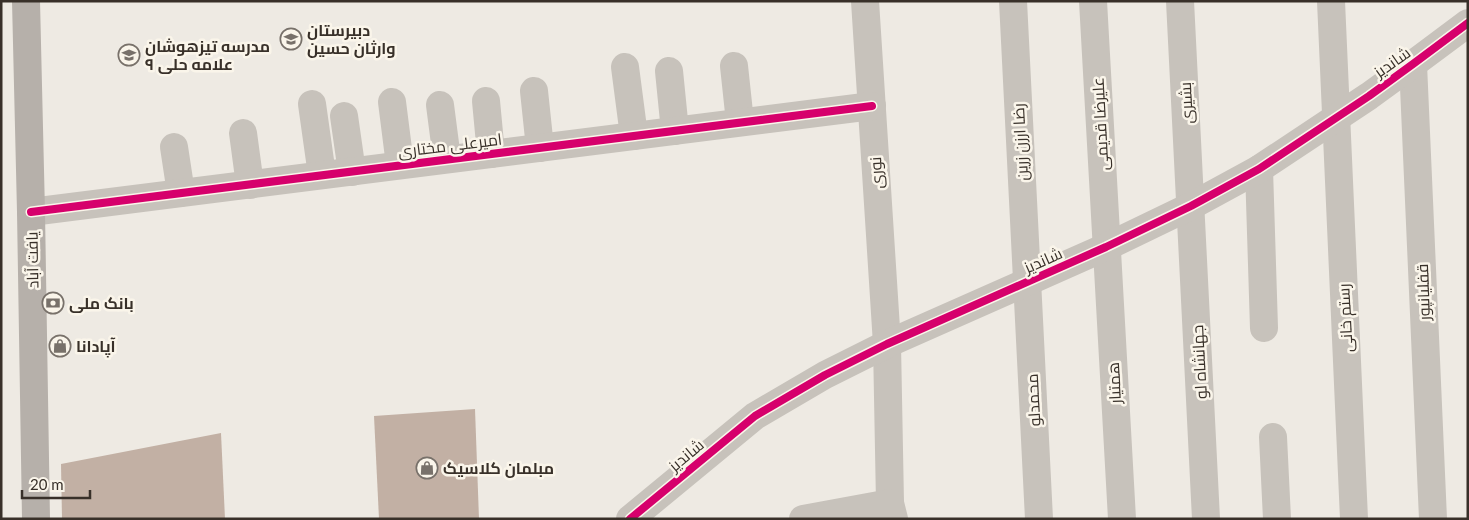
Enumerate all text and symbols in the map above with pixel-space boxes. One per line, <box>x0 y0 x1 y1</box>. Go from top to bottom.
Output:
place label: دبیرستان وارثان حسین <box>307 20 396 58</box>
school or university icon: دبیرستان وارثان حسین <box>279 27 303 51</box>
place label: مدرسه تیزهوشان علامه حلی ۹ <box>145 36 270 74</box>
street label: شاندیز <box>1369 42 1414 82</box>
school or university icon: مدرسه تیزهوشان علامه حلی ۹ <box>117 43 141 67</box>
street label: علیرضا قدیمی <box>1088 77 1113 171</box>
street label: بشیری <box>1175 82 1198 124</box>
street label: رضا ارزن زرین <box>1008 103 1033 181</box>
street label: امیرعلی مختاری <box>397 129 503 162</box>
street label: نوری <box>865 156 888 190</box>
street label: یافت آباد <box>21 231 42 289</box>
street label: شاندیز <box>1020 243 1065 278</box>
street label: قفلیانپور <box>1412 263 1435 322</box>
street label: رستم خانی <box>1333 283 1359 353</box>
bank icon: بانک ملی <box>41 291 65 315</box>
place label: بانک ملی <box>69 293 134 313</box>
street label: جهانشاه لو <box>1187 324 1212 399</box>
shop icon: آپادانا <box>48 334 72 358</box>
place label: آپادانا <box>76 336 116 358</box>
street label: همتیار <box>1103 362 1125 405</box>
street label: محمدلو <box>1022 373 1044 427</box>
street label: شاندیز <box>664 435 708 476</box>
shop icon: مبلمان کلاسیک <box>415 456 439 480</box>
place label: مبلمان کلاسیک <box>443 458 554 478</box>
scale bar <box>22 468 90 500</box>
text: 20 m <box>30 475 64 493</box>

